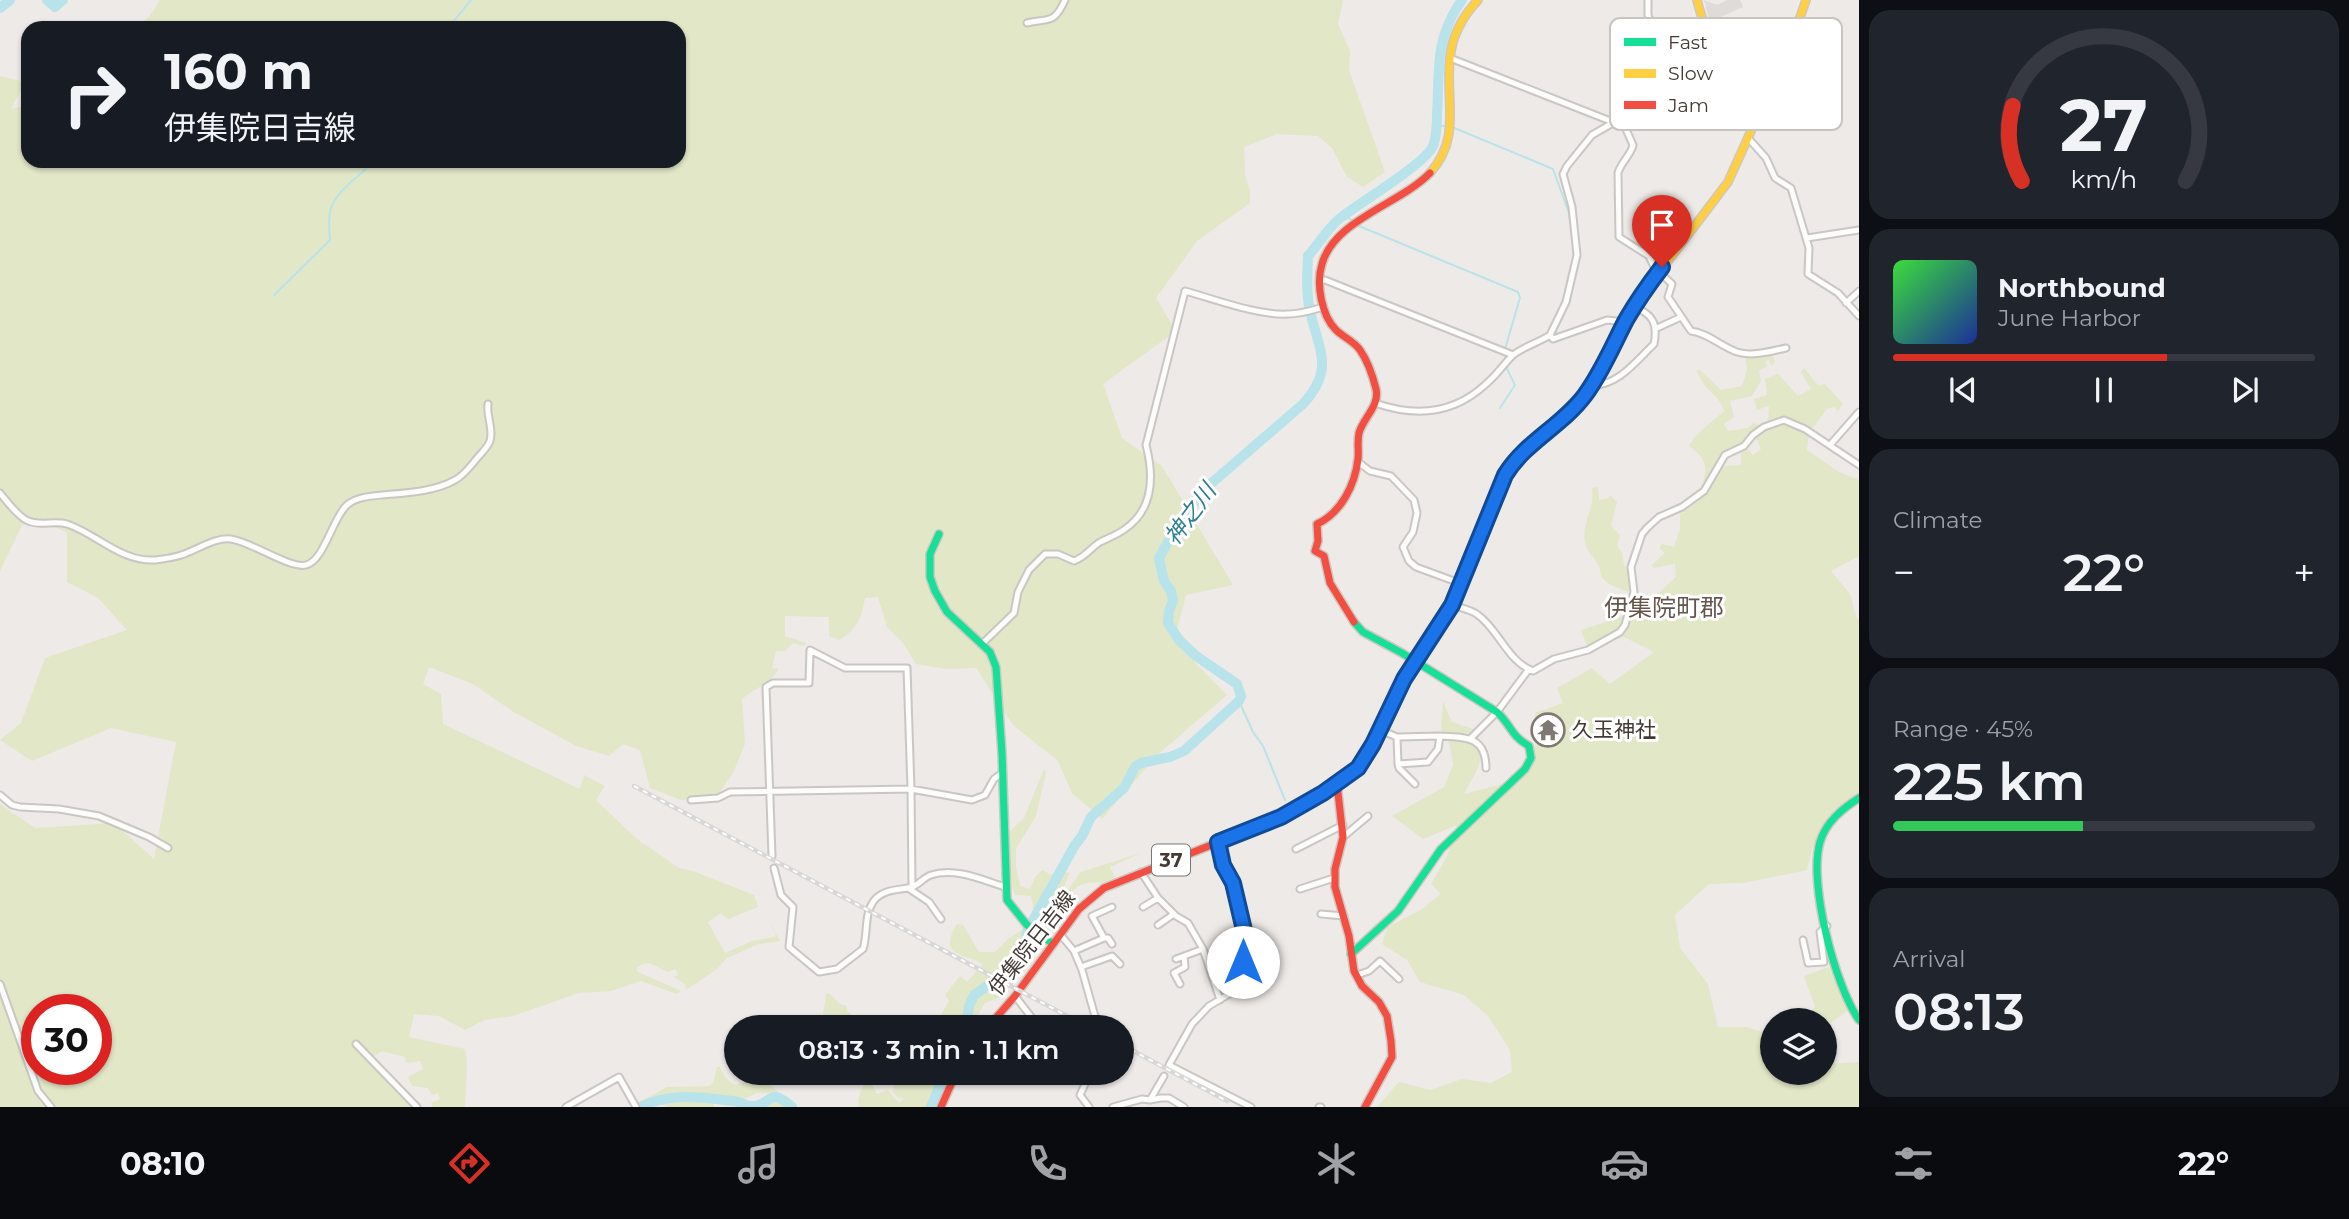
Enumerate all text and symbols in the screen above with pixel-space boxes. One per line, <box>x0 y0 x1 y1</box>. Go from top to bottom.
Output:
legend <box>1610 18 1842 130</box>
text: Fast <box>1668 31 1708 54</box>
text: 160 m <box>164 42 313 101</box>
icon: right <box>49 49 140 140</box>
text: Slow <box>1668 62 1713 85</box>
text: 27 <box>2060 81 2148 169</box>
text: Jam <box>1667 94 1709 117</box>
text: 伊集院日吉線 <box>164 108 356 147</box>
text: km/h <box>2071 164 2137 194</box>
pin <box>1632 195 1692 267</box>
icon: arrive <box>1643 206 1681 244</box>
text: Northbound <box>1998 272 2166 304</box>
text: June Harbor <box>1998 304 2141 332</box>
icon: previous <box>1944 371 1982 409</box>
icon: pause <box>2085 371 2123 409</box>
icon: next <box>2226 371 2264 409</box>
water label: 神之川 <box>1158 475 1223 550</box>
text: Climate <box>1893 506 1982 534</box>
text: 22° <box>2063 541 2145 604</box>
text: − <box>1893 549 1915 596</box>
text: + <box>2293 549 2315 596</box>
district label: 伊集院町郡 <box>1604 593 1724 622</box>
temple icon: 久玉神社 <box>1529 711 1567 749</box>
text: Range · 45% <box>1893 715 2033 743</box>
place label: 久玉神社 <box>1572 717 1656 742</box>
text: 225 km <box>1893 750 2086 813</box>
road number: 37 <box>1152 845 1190 876</box>
street label: 伊集院日吉線 <box>983 885 1080 1000</box>
position arrow <box>1206 925 1280 999</box>
text: Arrival <box>1893 945 1966 973</box>
text: 08:13 <box>1893 980 2025 1043</box>
speed limit sign: 30 <box>21 994 112 1085</box>
map controls <box>1760 1008 1837 1085</box>
button: layers <box>1760 1008 1837 1085</box>
text: 08:13 · 3 min · 1.1 km <box>798 1034 1060 1066</box>
icon: directions <box>445 1139 494 1188</box>
icon: music <box>734 1139 783 1188</box>
icon: phone <box>1023 1139 1072 1188</box>
icon: climate <box>1312 1139 1361 1188</box>
icon: car <box>1600 1139 1649 1188</box>
icon: filters <box>1889 1139 1938 1188</box>
text: 08:10 <box>120 1144 205 1183</box>
text: 22° <box>2178 1144 2229 1183</box>

